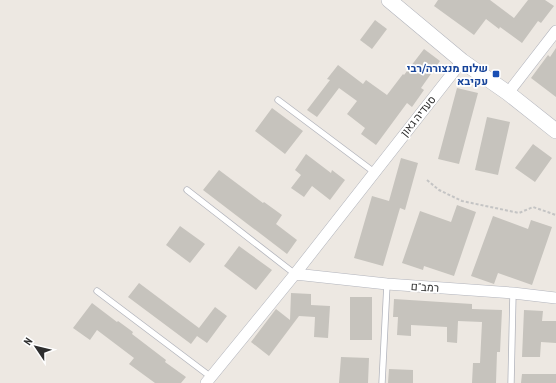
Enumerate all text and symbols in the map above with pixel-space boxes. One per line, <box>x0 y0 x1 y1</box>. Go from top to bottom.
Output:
place label: שלום מנצורה/רבי עקיבא <box>407 61 488 88</box>
marker: שלום מנצורה/רבי עקיבא <box>491 69 501 79</box>
street label: סעדיה גאון <box>397 93 439 139</box>
street label: רמב"ם <box>410 279 440 295</box>
north arrow <box>16 327 56 367</box>
text: N <box>20 335 35 348</box>

